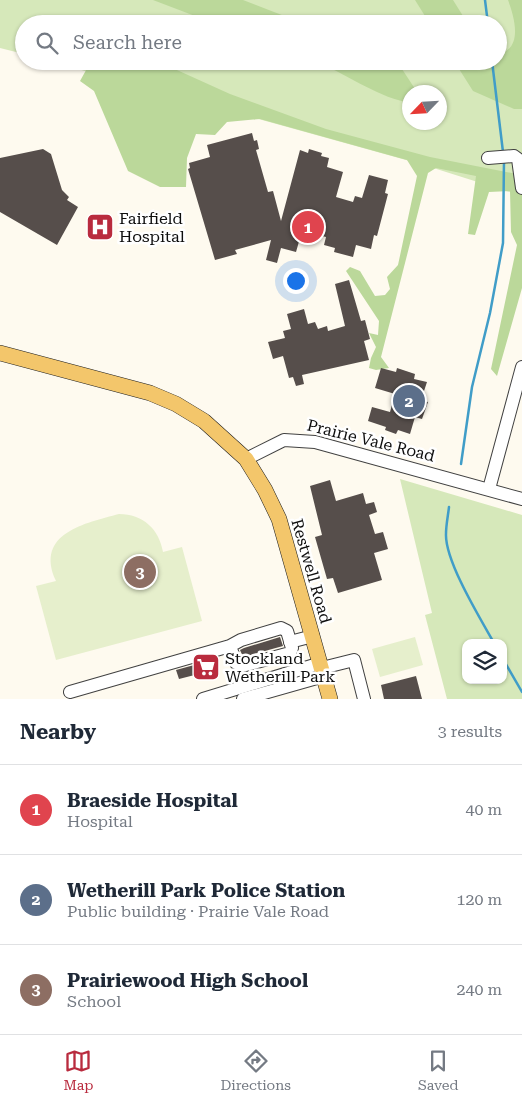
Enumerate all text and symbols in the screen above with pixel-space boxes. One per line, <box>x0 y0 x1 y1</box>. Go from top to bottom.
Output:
search box <box>15 15 507 70</box>
icon: search <box>33 29 61 57</box>
text: Search here <box>73 31 182 54</box>
north arrow <box>402 85 447 130</box>
pin: 1 <box>292 208 324 246</box>
place label: Fairfield Hospital <box>119 209 185 246</box>
hospital icon: Fairfield Hospital <box>85 212 115 242</box>
your location <box>283 268 309 294</box>
pin: 2 <box>393 382 425 420</box>
street label: Prairie Vale Road <box>305 415 437 466</box>
street label: Restwell Road <box>287 517 336 626</box>
pin: 3 <box>124 553 156 591</box>
map controls <box>462 639 507 684</box>
button: layers <box>462 639 507 684</box>
place label: Stockland Wetherill Park <box>225 649 335 686</box>
supermarket icon: Stockland Wetherill Park <box>191 652 221 682</box>
text: Nearby <box>20 720 96 744</box>
text: 3 results <box>438 722 502 741</box>
text: Braeside Hospital <box>67 789 238 812</box>
text: 1 <box>32 800 40 819</box>
text: 40 m <box>465 800 502 819</box>
text: Hospital <box>67 812 133 831</box>
text: Wetherill Park Police Station <box>67 879 345 902</box>
text: 2 <box>32 890 40 909</box>
text: 120 m <box>456 890 502 909</box>
text: Public building · Prairie Vale Road <box>67 902 329 921</box>
text: Prairiewood High School <box>67 969 308 992</box>
text: 3 <box>32 980 40 999</box>
text: 240 m <box>456 980 502 999</box>
text: School <box>67 992 121 1011</box>
tab: Map <box>64 1047 93 1093</box>
tab: Directions <box>220 1047 291 1093</box>
tab: Saved <box>418 1047 459 1093</box>

